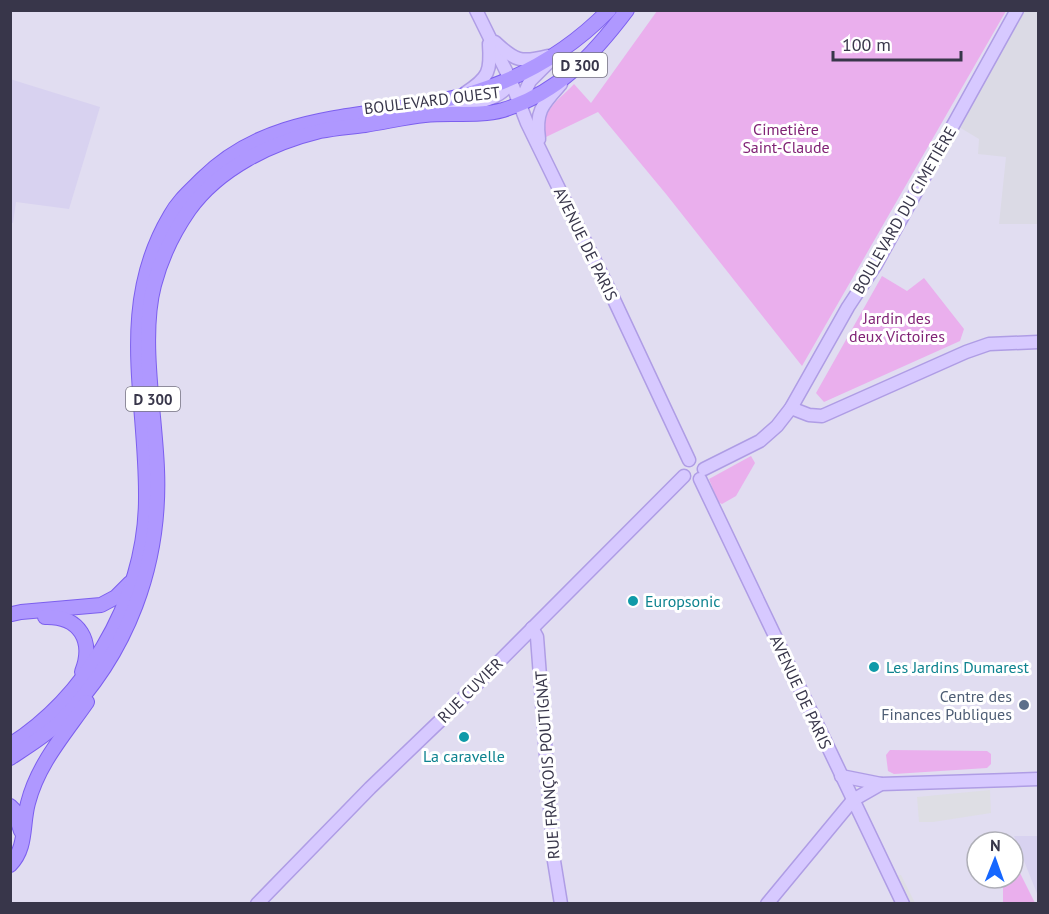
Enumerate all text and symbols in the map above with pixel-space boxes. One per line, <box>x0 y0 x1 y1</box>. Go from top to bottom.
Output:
scale bar <box>833 24 960 62</box>
text: 100 m <box>842 33 891 56</box>
road number: D 300 <box>553 53 607 77</box>
street label: BOULEVARD OUEST <box>363 82 501 118</box>
park label: Cimetière Saint-Claude <box>742 119 830 157</box>
street label: BOULEVARD DU CIMETIÈRE <box>848 123 960 297</box>
street label: AVENUE DE PARIS <box>550 184 622 304</box>
park label: Jardin des deux Victoires <box>849 308 945 346</box>
road number: D 300 <box>126 387 180 411</box>
place label: Europsonic <box>645 591 720 611</box>
marker: Europsonic <box>626 594 640 608</box>
street label: AVENUE DE PARIS <box>766 632 836 752</box>
street label: RUE CUVIER <box>433 653 507 727</box>
place label: Les Jardins Dumarest <box>886 657 1029 677</box>
marker: Les Jardins Dumarest <box>867 660 881 674</box>
street label: RUE FRANÇOIS POUTIGNAT <box>530 670 564 860</box>
place label: Centre des Finances Publiques <box>881 686 1012 724</box>
marker: Centre des Finances Publiques <box>1017 698 1031 712</box>
marker: La caravelle <box>457 730 471 744</box>
place label: La caravelle <box>423 746 505 766</box>
north arrow <box>965 830 1025 890</box>
text: N <box>990 835 1001 855</box>

